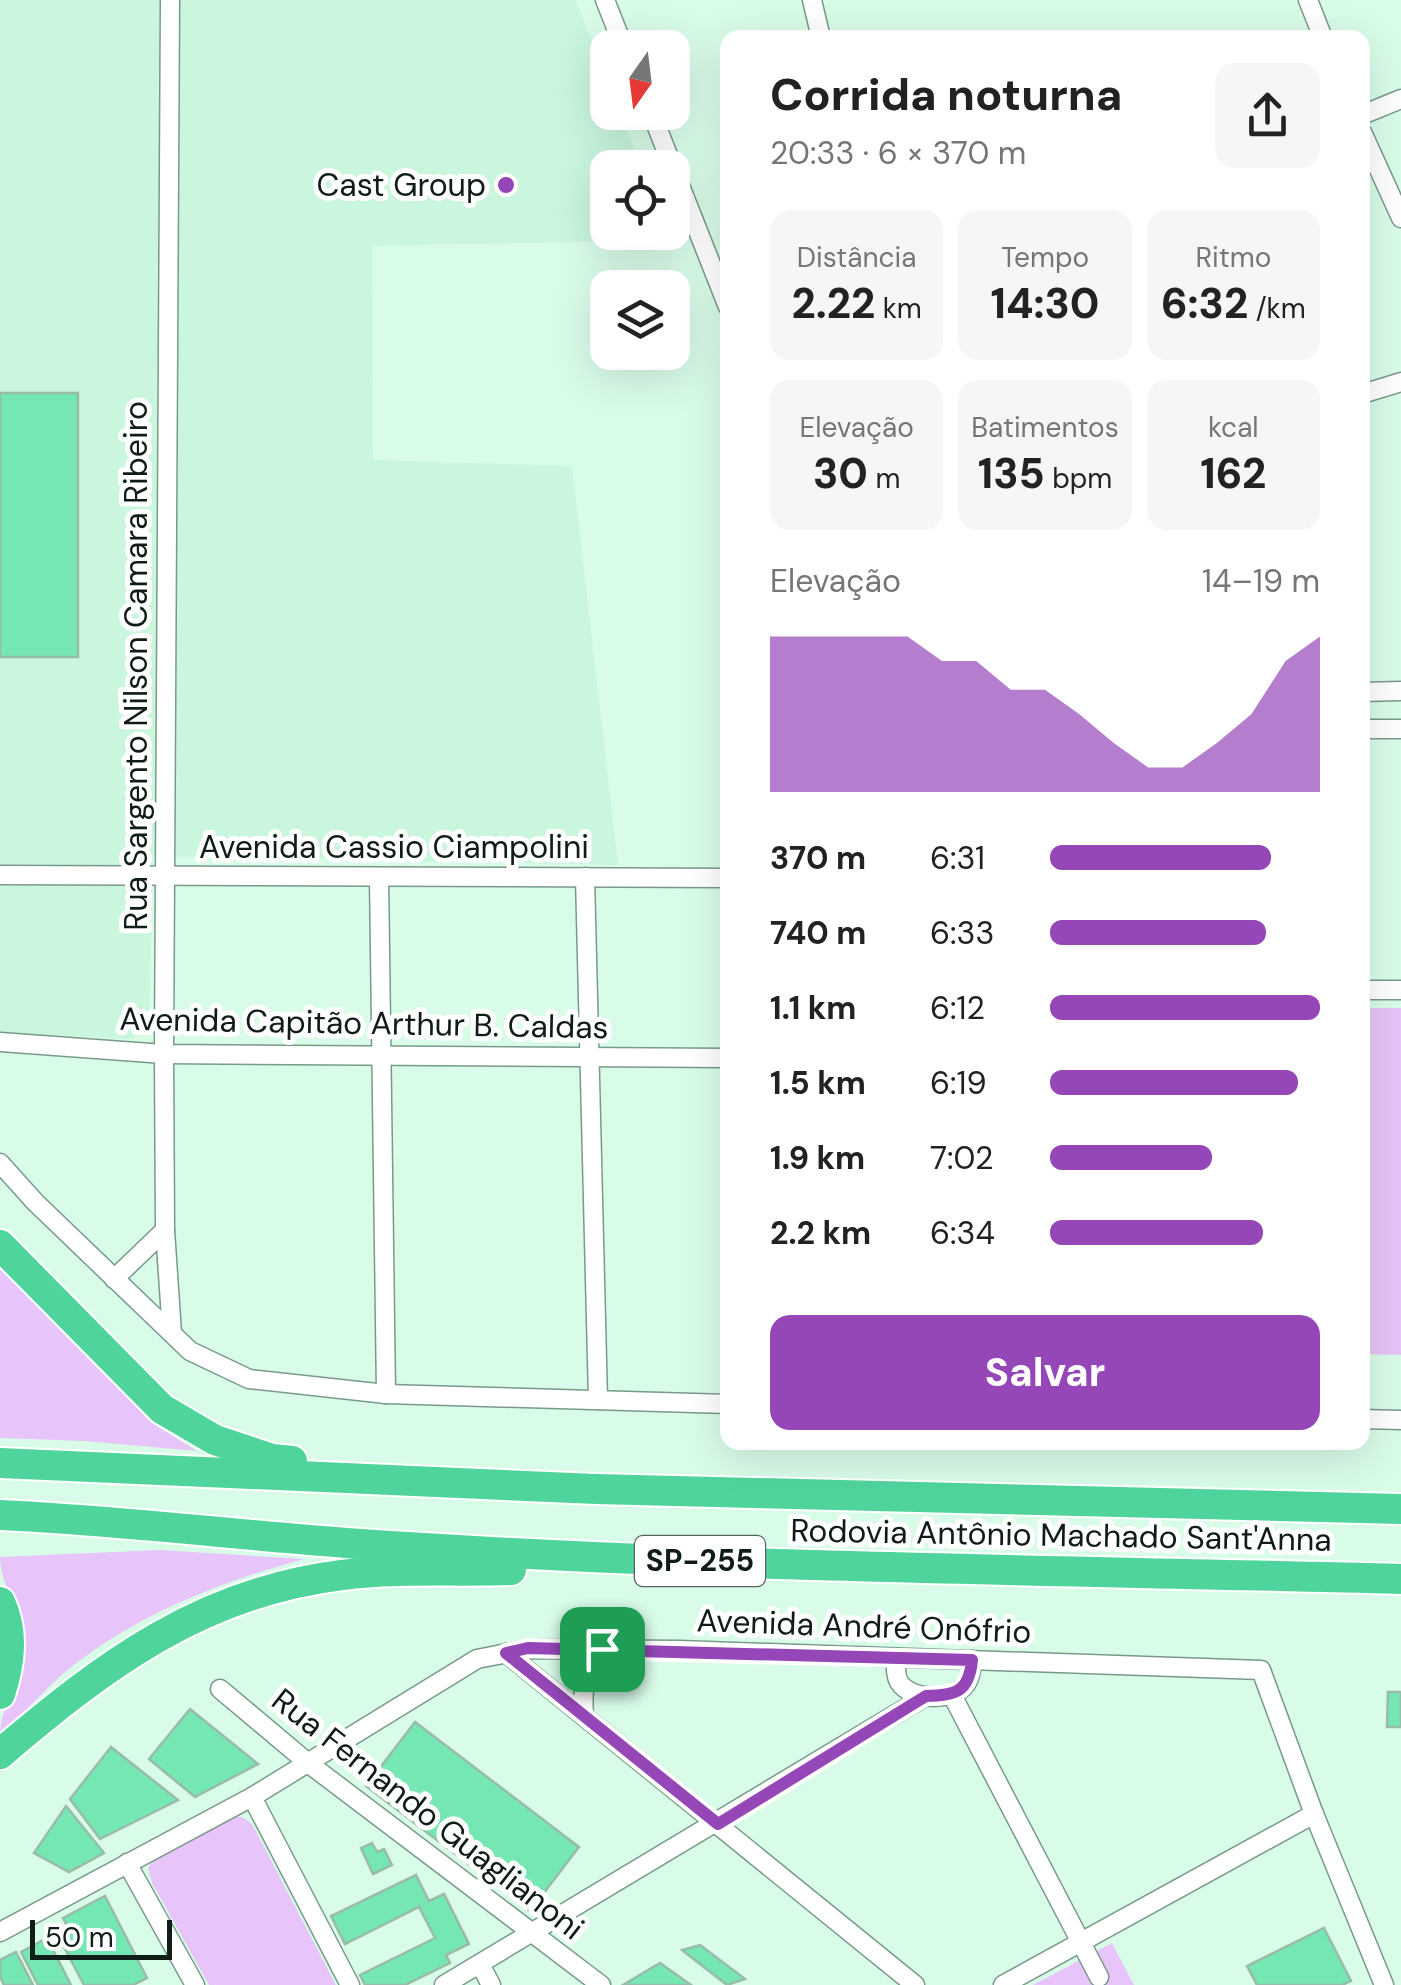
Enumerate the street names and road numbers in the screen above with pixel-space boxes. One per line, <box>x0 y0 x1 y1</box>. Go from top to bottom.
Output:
street label: Rua Sargento Nilson Camara Ribeiro <box>115 401 157 931</box>
street label: Avenida Cassio Ciampolini <box>199 826 589 868</box>
street label: Avenida Capitão Arthur B. Caldas <box>119 998 609 1048</box>
street label: Rodovia Antônio Machado Sant'Anna <box>790 1509 1332 1561</box>
road number: SP-255 <box>635 1536 765 1586</box>
street label: Avenida André Onófrio <box>696 1599 1032 1653</box>
street label: Rua Fernando Guaglianoni <box>263 1679 593 1949</box>

